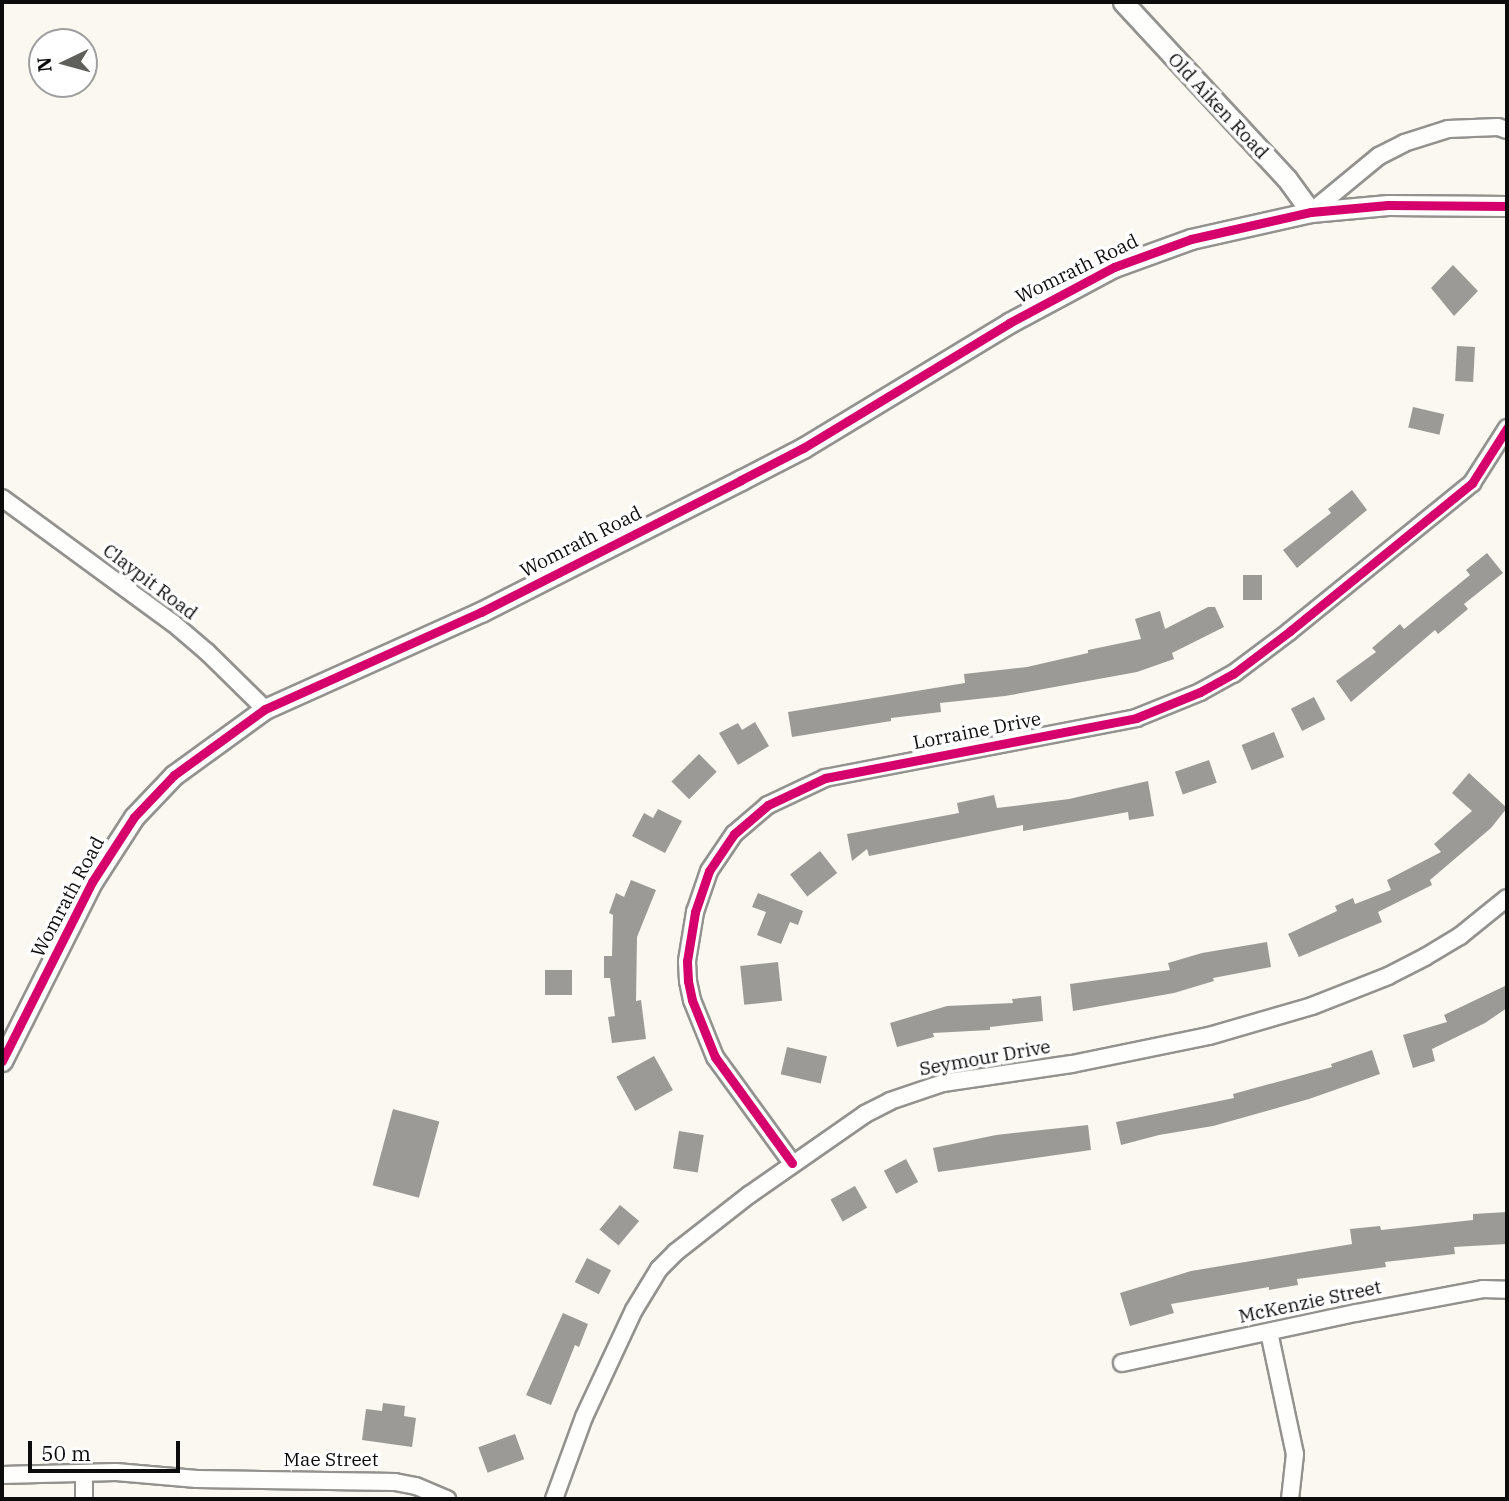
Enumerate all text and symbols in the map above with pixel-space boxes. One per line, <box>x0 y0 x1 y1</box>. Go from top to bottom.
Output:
north arrow <box>28 28 98 98</box>
street label: Old Aiken Road <box>1163 48 1273 164</box>
text: N <box>31 56 57 73</box>
street label: Womrath Road <box>1012 230 1142 308</box>
street label: Womrath Road <box>516 502 646 582</box>
street label: Claypit Road <box>98 539 202 625</box>
street label: Lorraine Drive <box>911 707 1043 755</box>
street label: Womrath Road <box>27 833 109 961</box>
street label: Seymour Drive <box>918 1035 1052 1081</box>
street label: McKenzie Street <box>1237 1276 1383 1328</box>
scale bar <box>32 1428 184 1472</box>
text: 50 m <box>41 1439 91 1467</box>
street label: Mae Street <box>284 1449 378 1471</box>

